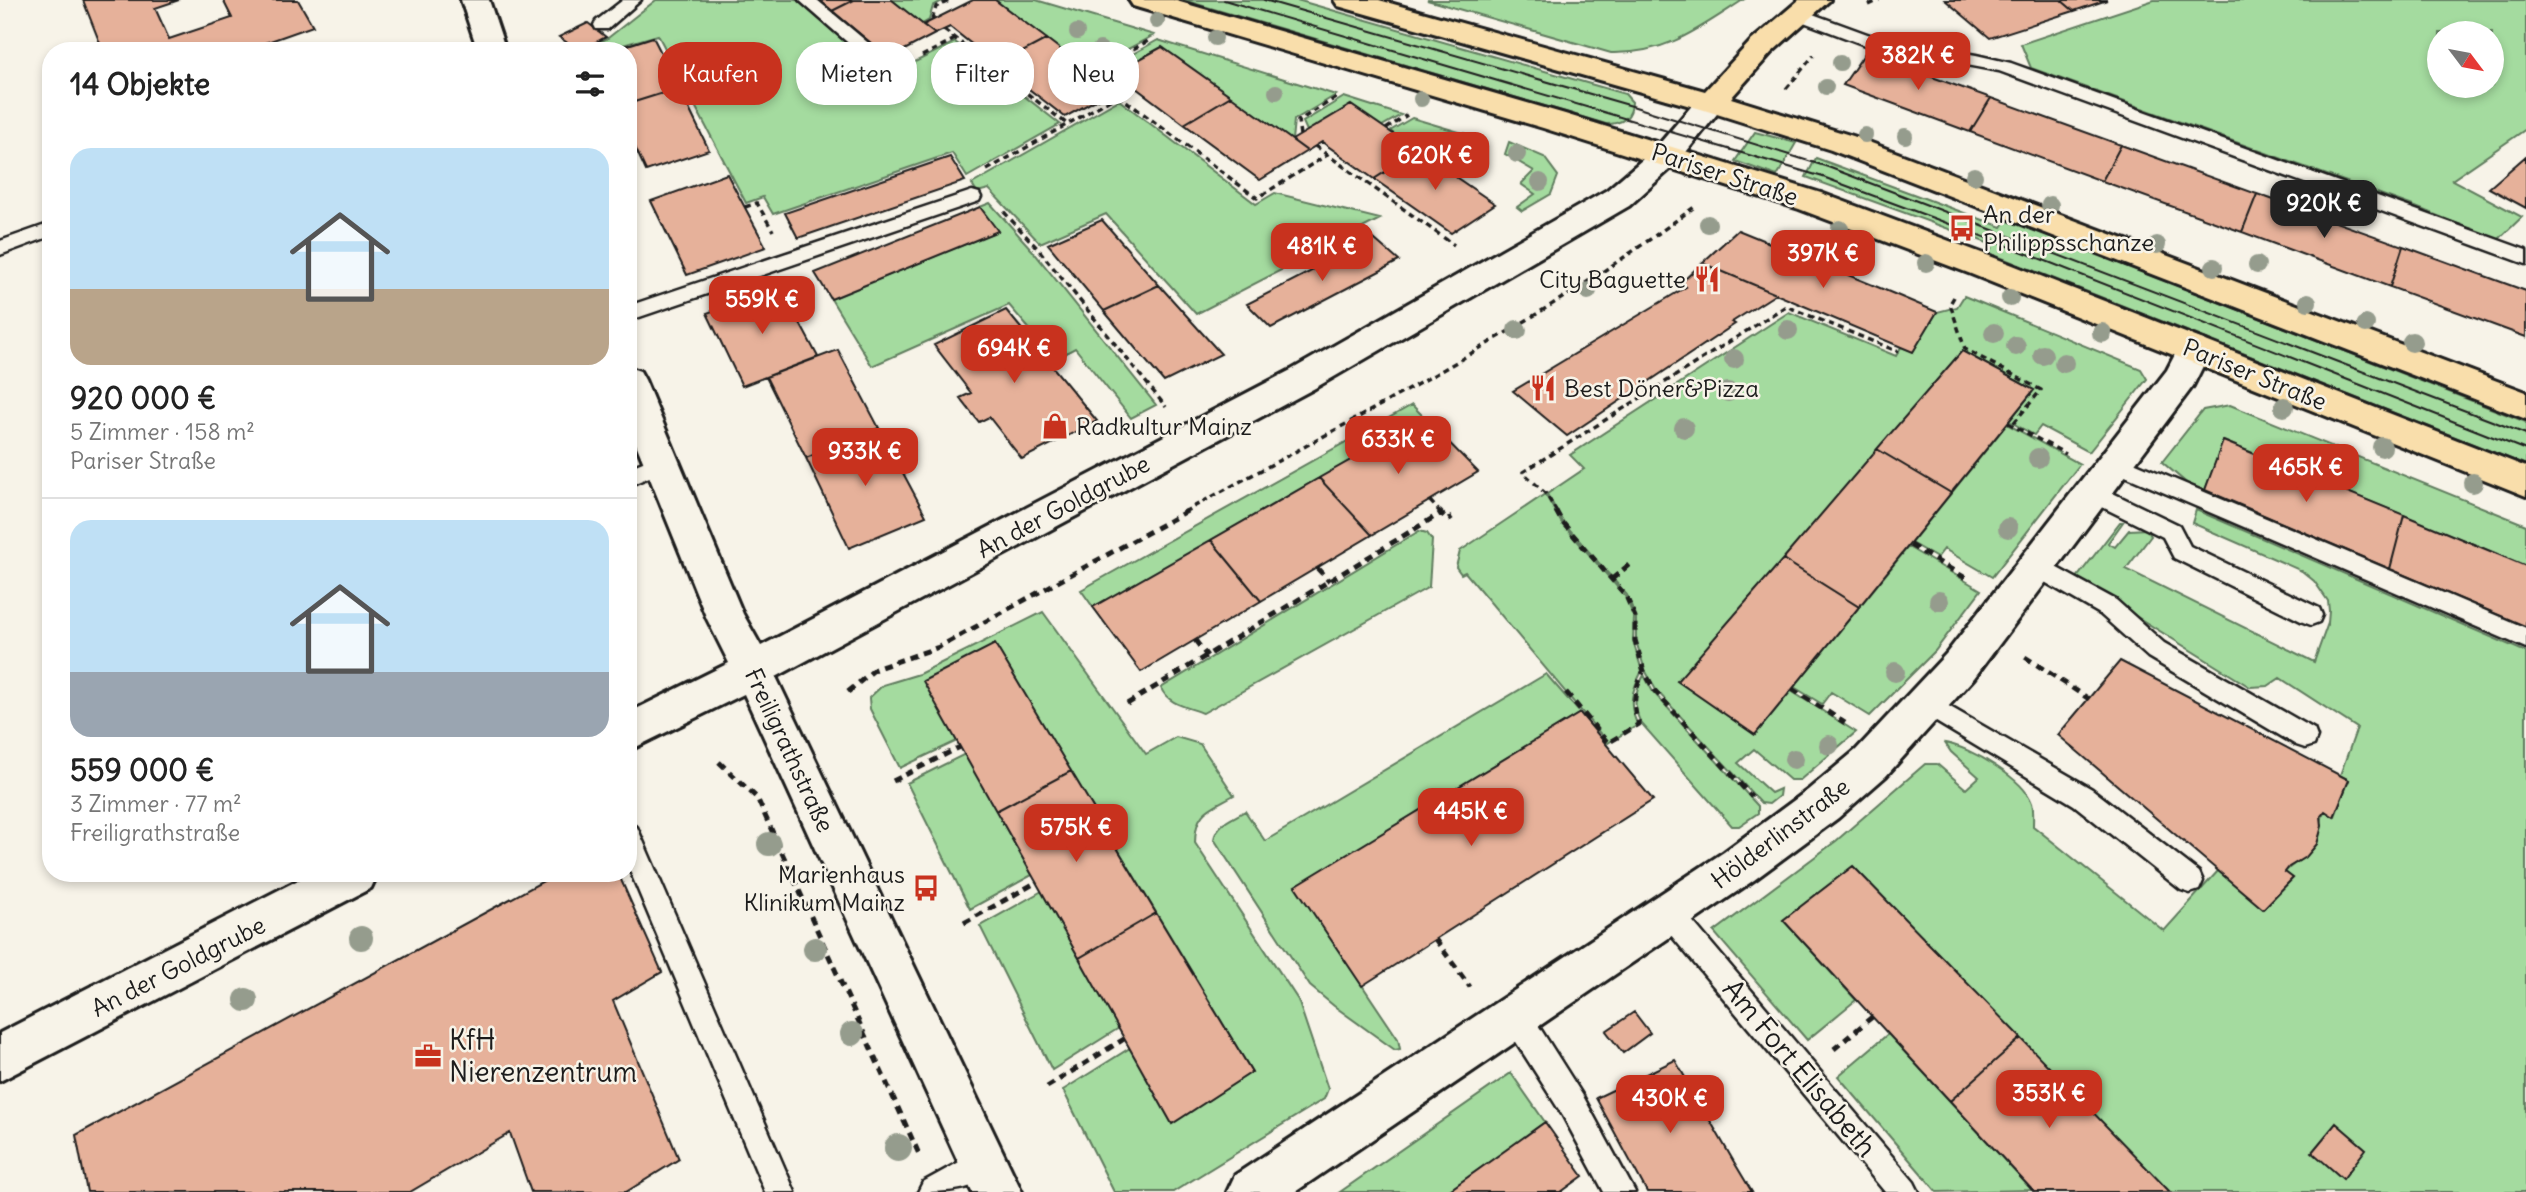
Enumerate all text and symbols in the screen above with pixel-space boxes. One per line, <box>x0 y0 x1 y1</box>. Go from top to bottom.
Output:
north arrow <box>2427 21 2504 98</box>
map controls <box>2427 21 2504 98</box>
pin: 382K € <box>1861 32 1975 92</box>
text: 382K € <box>1881 40 1955 69</box>
chip: Kaufen <box>658 42 782 105</box>
chip: Mieten <box>796 42 917 105</box>
chip: Filter <box>931 42 1034 105</box>
chip: Neu <box>1048 42 1139 105</box>
text: 14 Objekte <box>70 65 210 103</box>
icon: filters <box>571 65 609 103</box>
pin: 620K € <box>1378 132 1492 192</box>
street label: Pariser Straße <box>1648 136 1802 212</box>
text: 620K € <box>1397 140 1473 169</box>
pin: 920K € <box>2267 180 2381 240</box>
text: 920K € <box>2286 188 2362 217</box>
icon: home <box>277 194 403 320</box>
place label: An der Philippsschanze <box>1983 199 2154 257</box>
bus stop icon: An der Philippsschanze <box>1947 213 1977 243</box>
pin: 481K € <box>1265 224 1379 283</box>
pin: 397K € <box>1766 230 1880 290</box>
text: 481K € <box>1287 231 1357 260</box>
text: 397K € <box>1787 238 1859 267</box>
place label: City Baguette <box>1539 264 1686 294</box>
restaurant icon: City Baguette <box>1692 264 1722 294</box>
pin: 559K € <box>705 276 819 336</box>
text: 559K € <box>725 284 799 313</box>
pin: 694K € <box>957 326 1071 385</box>
street label: Pariser Straße <box>2179 332 2331 416</box>
text: 694K € <box>977 333 1051 362</box>
restaurant icon: Best Döner&Pizza <box>1528 373 1558 403</box>
place label: Best Döner&Pizza <box>1564 373 1759 403</box>
text: 920 000 € <box>70 379 216 417</box>
shop icon: Radkultur Mainz <box>1040 411 1070 441</box>
place label: Radkultur Mainz <box>1076 411 1252 441</box>
pin: 633K € <box>1341 416 1455 476</box>
text: 5 Zimmer · 158 m² <box>70 417 255 446</box>
text: 633K € <box>1361 424 1435 453</box>
pin: 933K € <box>808 428 922 488</box>
text: 933K € <box>828 436 902 465</box>
pin: 465K € <box>2249 444 2363 504</box>
text: Pariser Straße <box>70 446 216 475</box>
street label: An der Goldgrube <box>972 448 1154 564</box>
text: 465K € <box>2269 452 2343 481</box>
icon: home <box>277 566 403 692</box>
street label: Freiligrathstraße <box>739 663 841 837</box>
text: 559 000 € <box>70 751 215 789</box>
street label: Hölderlinstraße <box>1705 771 1855 895</box>
pin: 445K € <box>1414 788 1528 848</box>
text: 3 Zimmer · 77 m² <box>70 789 242 818</box>
text: 445K € <box>1434 796 1508 825</box>
pin: 575K € <box>1019 804 1133 864</box>
text: 575K € <box>1040 812 1112 841</box>
text: Freiligrathstraße <box>70 818 240 847</box>
place label: Marienhaus Klinikum Mainz <box>743 859 905 917</box>
bus stop icon: Marienhaus Klinikum Mainz <box>911 873 941 903</box>
street label: An der Goldgrube <box>86 909 270 1023</box>
street label: Am Fort Elisabeth <box>1715 972 1885 1164</box>
place label: KfH Nierenzentrum <box>449 1022 637 1090</box>
office icon: KfH Nierenzentrum <box>413 1041 443 1071</box>
pin: 353K € <box>1992 1070 2106 1130</box>
pin: 430K € <box>1613 1076 1727 1135</box>
text: 353K € <box>2012 1078 2086 1107</box>
text: 430K € <box>1632 1083 1708 1112</box>

